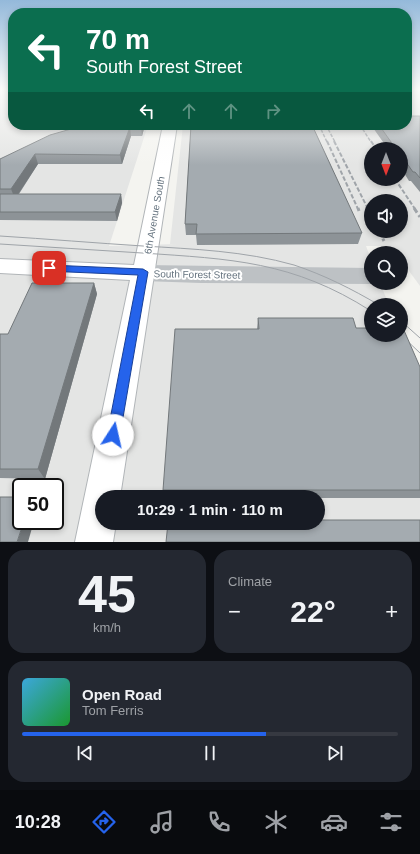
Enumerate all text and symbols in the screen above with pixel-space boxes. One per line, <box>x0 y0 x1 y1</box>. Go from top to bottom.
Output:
icon: left <box>20 24 72 76</box>
text: 70 m <box>86 24 150 55</box>
text: South Forest Street <box>86 57 242 77</box>
icon: left <box>136 100 158 122</box>
icon: ahead <box>178 100 200 122</box>
icon: ahead <box>220 100 242 122</box>
icon: right <box>262 100 284 122</box>
north arrow <box>364 142 408 186</box>
map controls <box>364 142 408 342</box>
street label: 6th Avenue South <box>142 175 167 255</box>
button: sound <box>364 194 408 238</box>
button: search <box>364 246 408 290</box>
pin <box>32 251 66 285</box>
icon: arrive <box>38 257 60 279</box>
street label: South Forest Street <box>154 268 241 281</box>
button: layers <box>364 298 408 342</box>
position arrow <box>92 414 134 456</box>
speed limit sign: 50 <box>12 478 64 530</box>
text: 10:29 · 1 min · 110 m <box>137 501 283 518</box>
text: 45 <box>78 565 136 623</box>
text: Climate <box>228 574 272 589</box>
text: 22° <box>290 595 336 628</box>
text: − <box>228 599 241 624</box>
text: + <box>385 599 398 624</box>
text: km/h <box>93 620 121 635</box>
text: Open Road <box>82 686 162 703</box>
text: Tom Ferris <box>82 703 143 718</box>
icon: previous <box>74 742 96 764</box>
icon: pause <box>199 742 221 764</box>
icon: next <box>324 742 346 764</box>
icon: directions <box>90 808 118 836</box>
icon: music <box>148 808 176 836</box>
icon: phone <box>205 808 233 836</box>
icon: climate <box>262 808 290 836</box>
icon: car <box>320 808 348 836</box>
icon: filters <box>377 808 405 836</box>
text: 10:28 <box>15 812 61 832</box>

